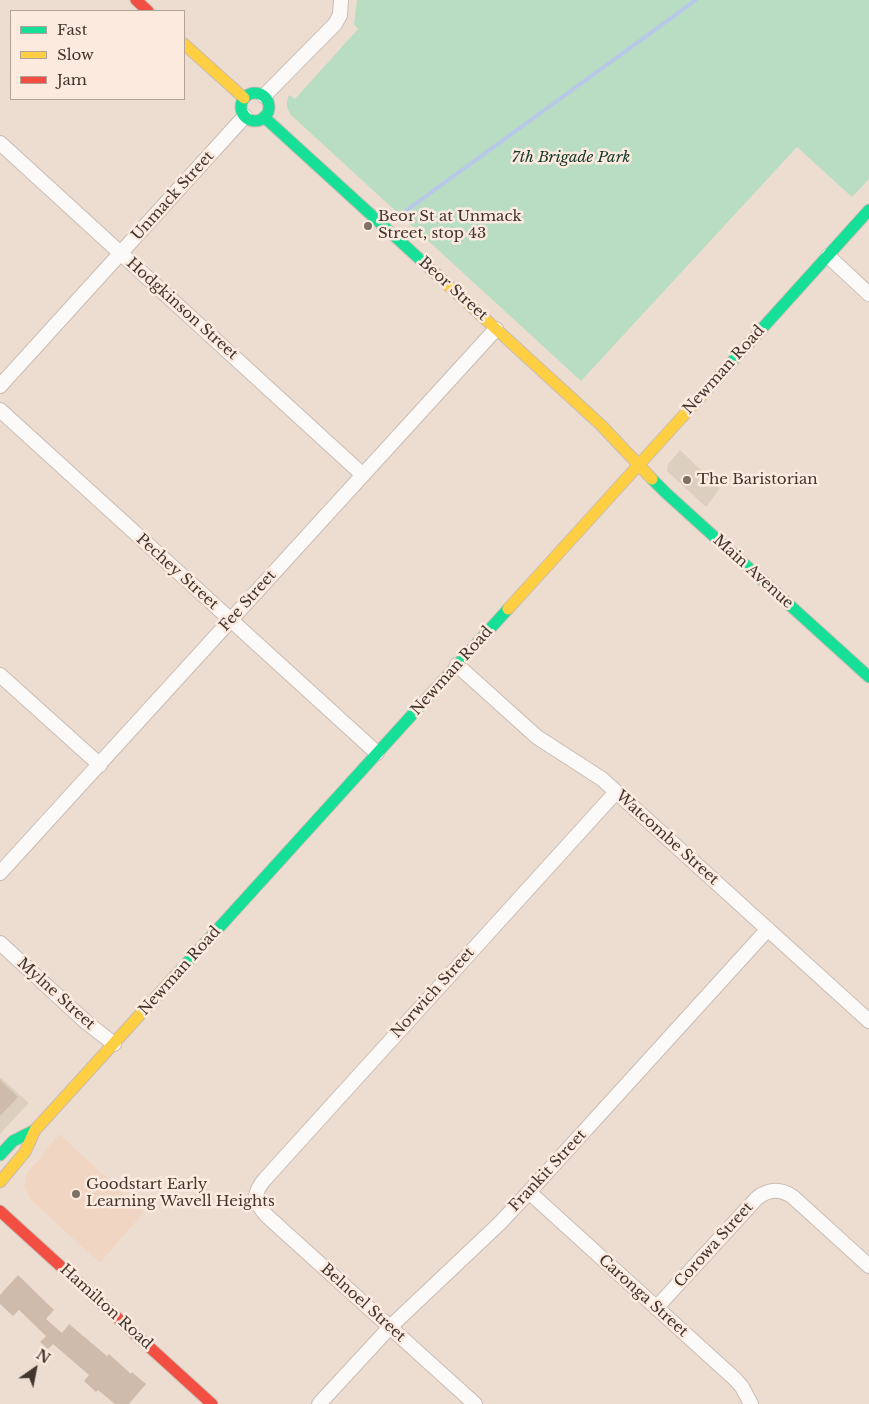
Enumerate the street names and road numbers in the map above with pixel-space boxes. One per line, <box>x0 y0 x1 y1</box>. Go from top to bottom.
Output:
street label: Unmack Street <box>128 148 218 244</box>
street label: Beor Street <box>415 253 491 325</box>
street label: Hodgkinson Street <box>123 254 241 364</box>
street label: Newman Road <box>679 322 769 418</box>
street label: Pechey Street <box>132 530 222 614</box>
street label: Main Avenue <box>709 531 797 613</box>
street label: Fee Street <box>216 567 280 635</box>
street label: Newman Road <box>407 623 497 719</box>
street label: Watcombe Street <box>612 787 722 889</box>
street label: Newman Road <box>135 923 225 1019</box>
street label: Norwich Street <box>388 944 478 1042</box>
street label: Mylne Street <box>13 954 99 1034</box>
street label: Frankit Street <box>506 1126 590 1216</box>
street label: Corowa Street <box>671 1199 757 1291</box>
street label: Caronga Street <box>595 1251 691 1341</box>
street label: Belnoel Street <box>317 1260 409 1346</box>
street label: Hamilton Road <box>56 1261 156 1353</box>

